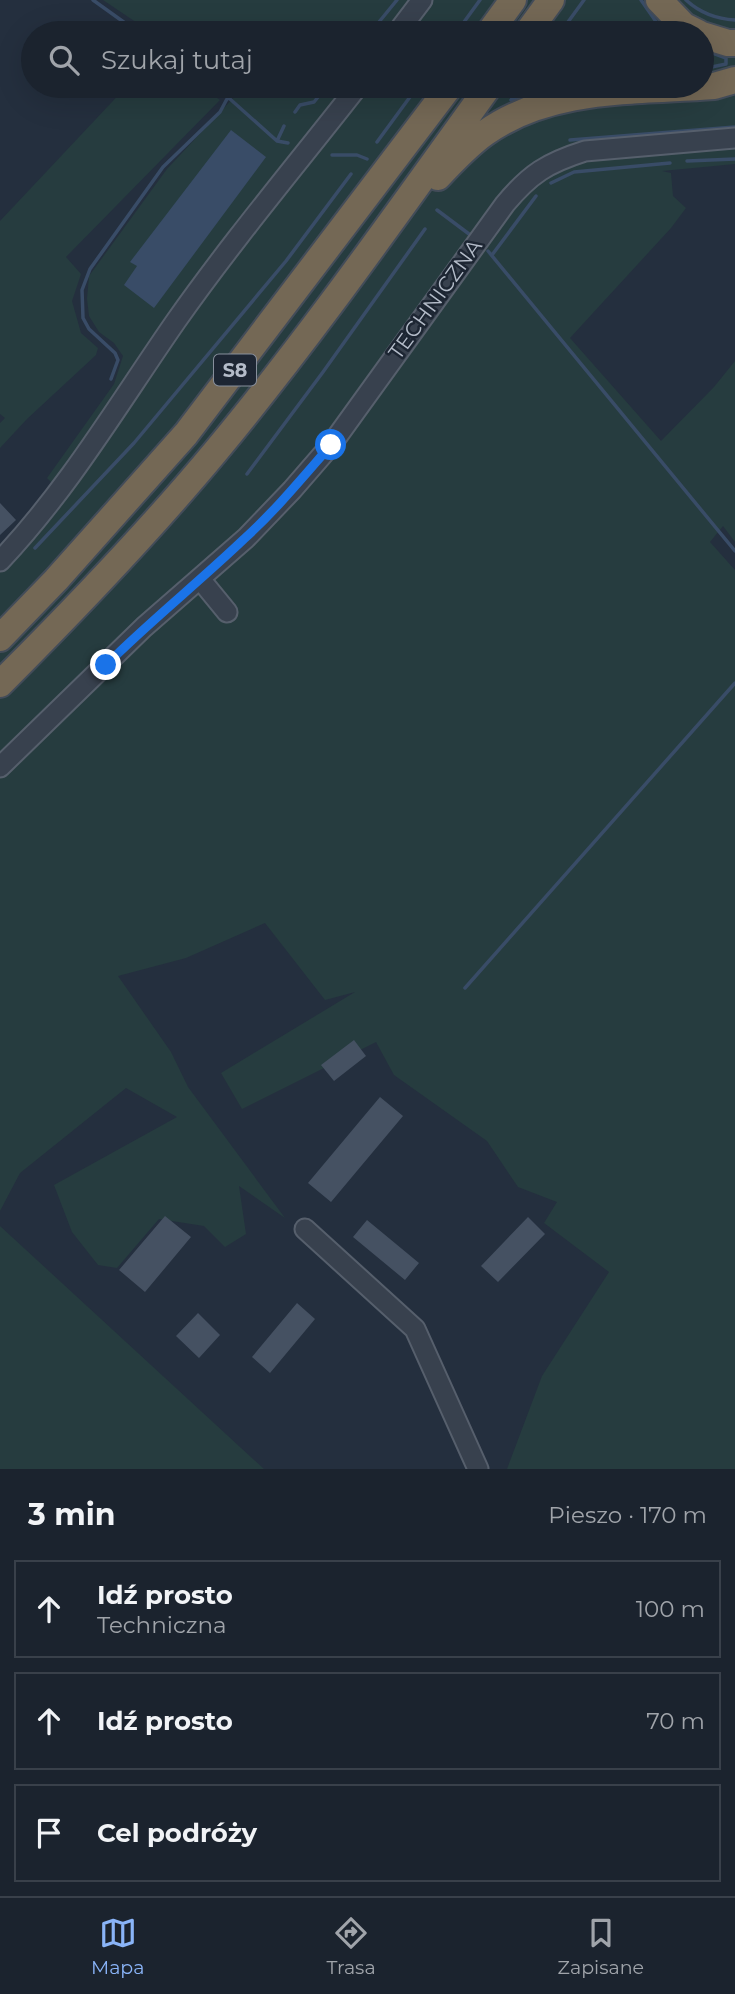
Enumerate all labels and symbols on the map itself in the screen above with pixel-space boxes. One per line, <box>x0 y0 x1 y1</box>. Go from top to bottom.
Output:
street label: TECHNICZNA <box>383 233 487 364</box>
road number: S8 <box>214 354 256 386</box>
route start <box>315 429 346 460</box>
route end <box>90 649 121 680</box>

